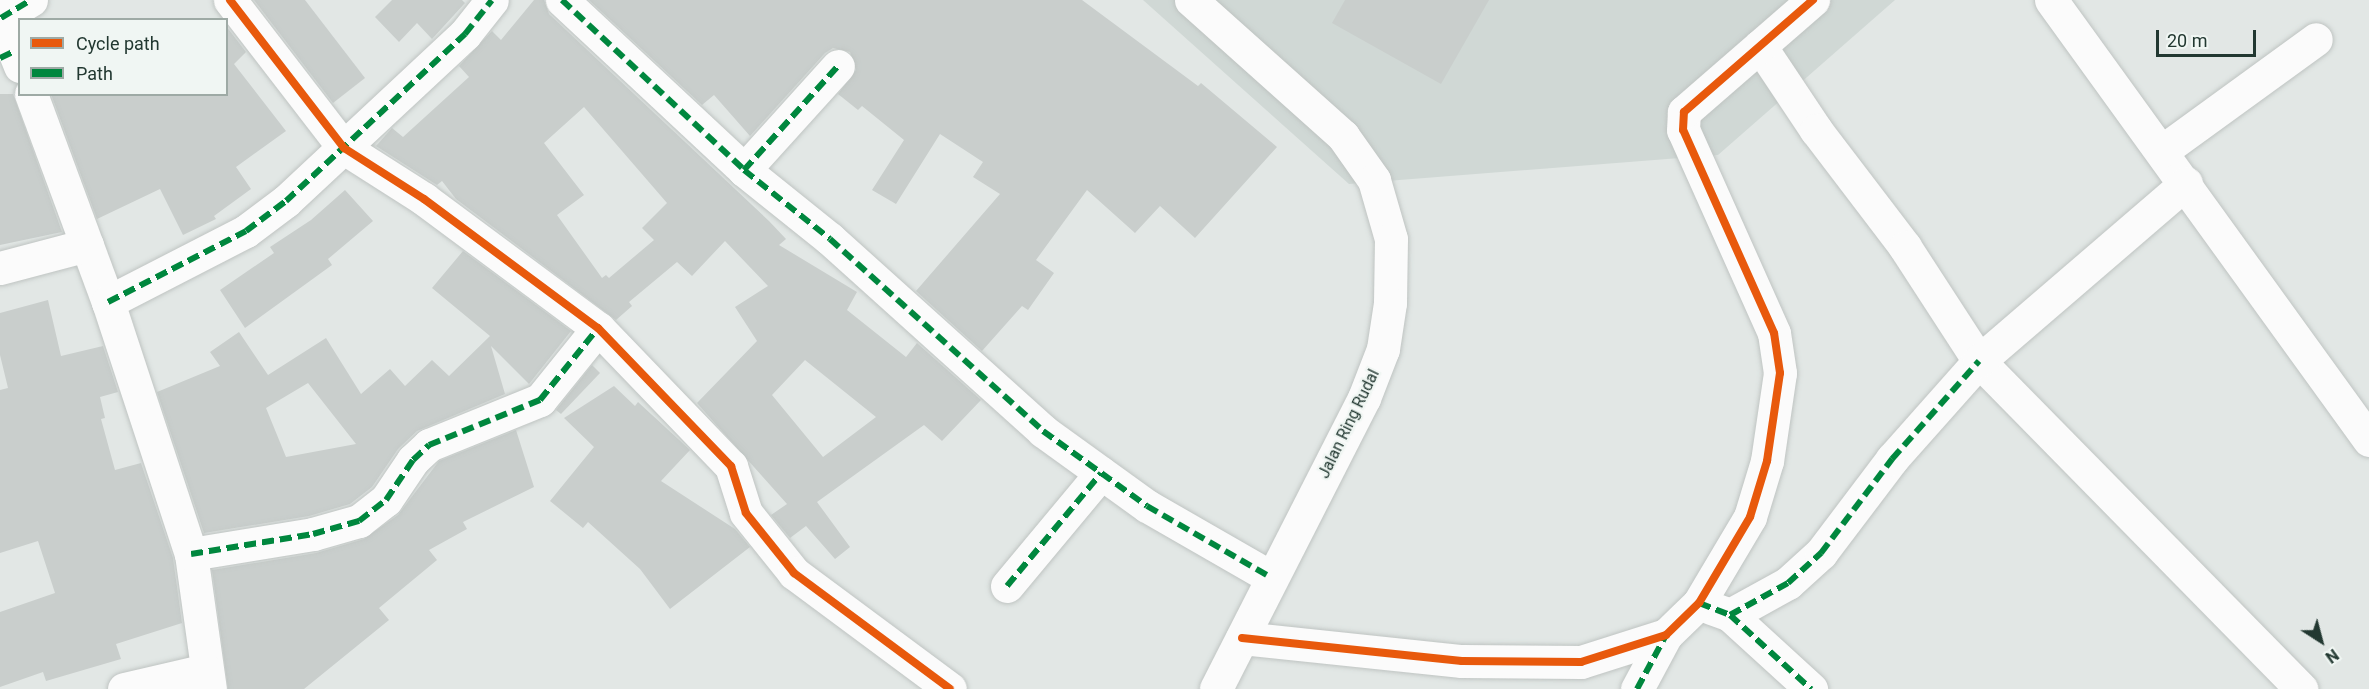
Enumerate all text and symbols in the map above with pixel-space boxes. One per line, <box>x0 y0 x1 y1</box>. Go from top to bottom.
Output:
legend <box>18 18 228 96</box>
scale bar <box>2159 18 2260 56</box>
text: 20 m <box>2167 30 2207 51</box>
text: Cycle path <box>76 33 160 54</box>
text: Path <box>76 63 113 84</box>
street label: Jalan Ring Rudal <box>1314 366 1384 482</box>
north arrow <box>2291 611 2351 671</box>
text: N <box>2322 645 2342 667</box>

